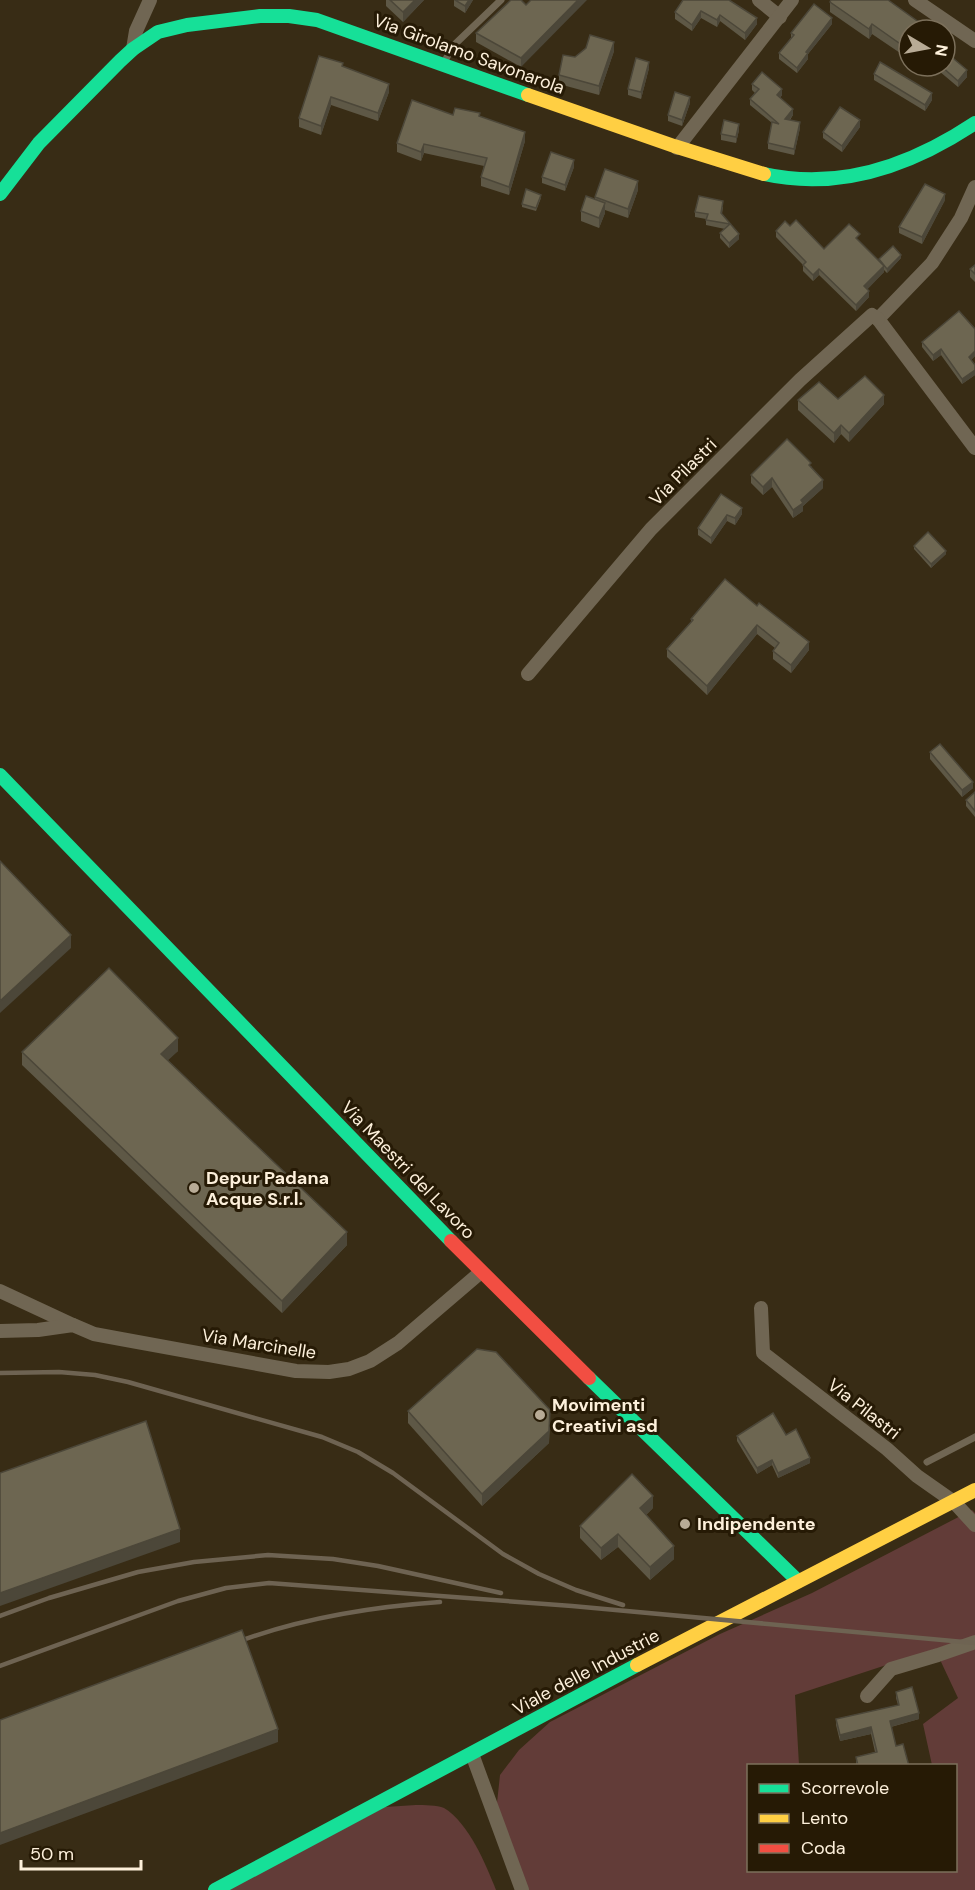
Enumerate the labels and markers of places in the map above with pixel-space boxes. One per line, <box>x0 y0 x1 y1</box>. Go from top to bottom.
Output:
place label: Depur Padana Acque S.r.l. <box>206 1166 329 1211</box>
marker: Depur Padana Acque S.r.l. <box>187 1181 201 1195</box>
place label: Movimenti Creativi asd <box>552 1393 658 1438</box>
marker: Movimenti Creativi asd <box>533 1408 547 1422</box>
place label: Indipendente <box>697 1512 816 1536</box>
marker: Indipendente <box>678 1517 692 1531</box>

